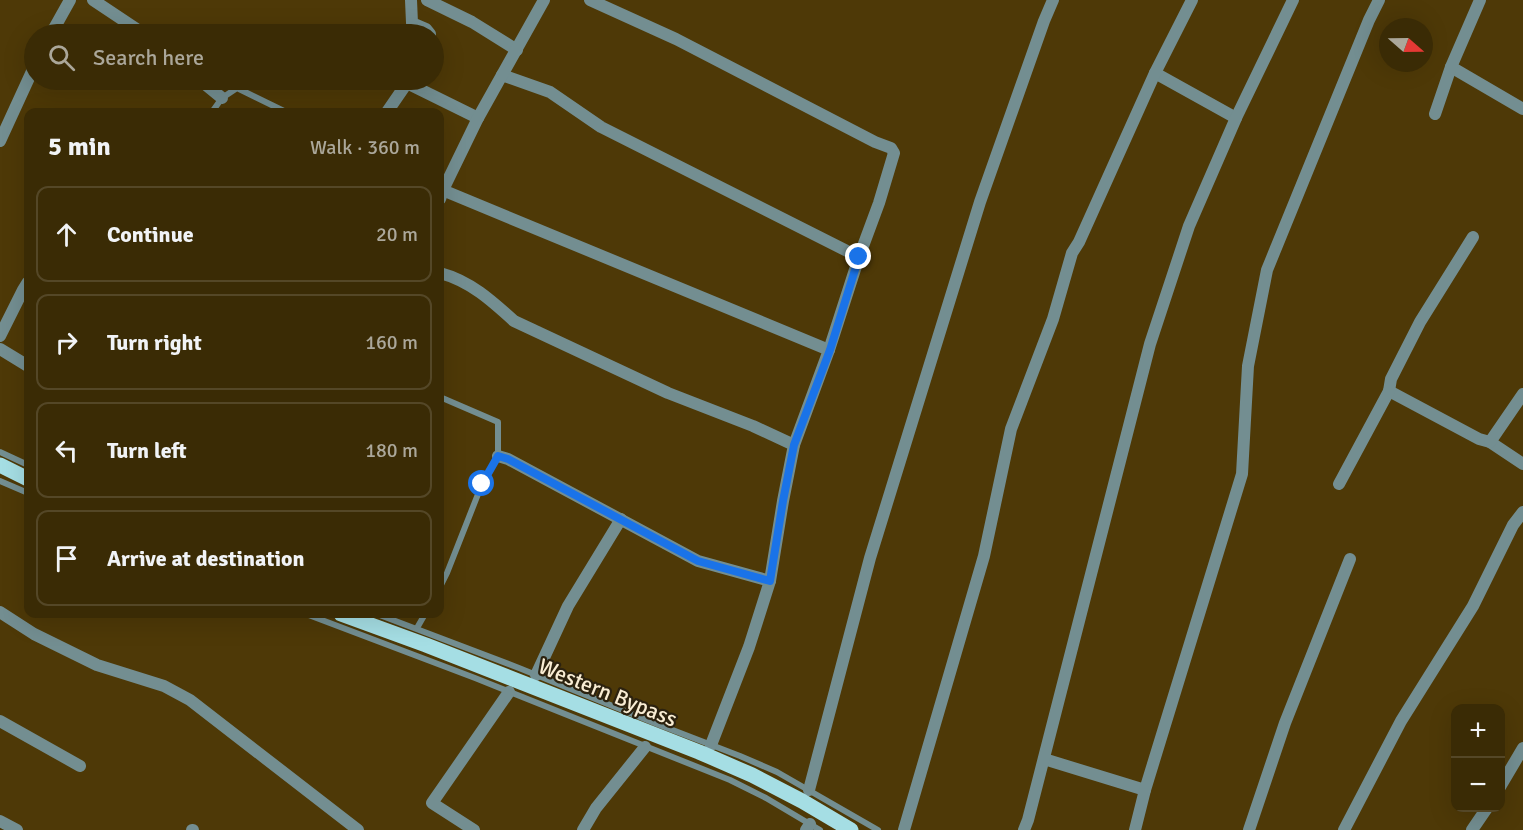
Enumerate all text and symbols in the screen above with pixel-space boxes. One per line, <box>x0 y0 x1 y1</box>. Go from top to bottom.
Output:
north arrow <box>1379 18 1433 72</box>
search box <box>24 24 444 90</box>
icon: search <box>45 41 78 74</box>
text: Search here <box>93 44 204 71</box>
text: 5 min <box>48 131 111 163</box>
text: Walk · 360 m <box>310 135 420 160</box>
icon: ahead <box>50 218 83 251</box>
text: Continue <box>107 221 194 248</box>
text: 20 m <box>376 222 418 247</box>
route end <box>845 243 871 269</box>
icon: right <box>50 326 83 359</box>
text: Turn right <box>107 329 202 356</box>
text: 160 m <box>365 330 418 355</box>
icon: left <box>50 434 83 467</box>
text: Turn left <box>107 437 187 464</box>
text: 180 m <box>365 438 418 463</box>
route start <box>468 470 494 496</box>
icon: arrive <box>50 542 83 575</box>
text: Arrive at destination <box>107 545 304 572</box>
street label: Western Bypass <box>534 652 681 733</box>
map controls <box>1451 704 1505 812</box>
button: + <box>1451 704 1505 758</box>
button: − <box>1451 758 1505 812</box>

